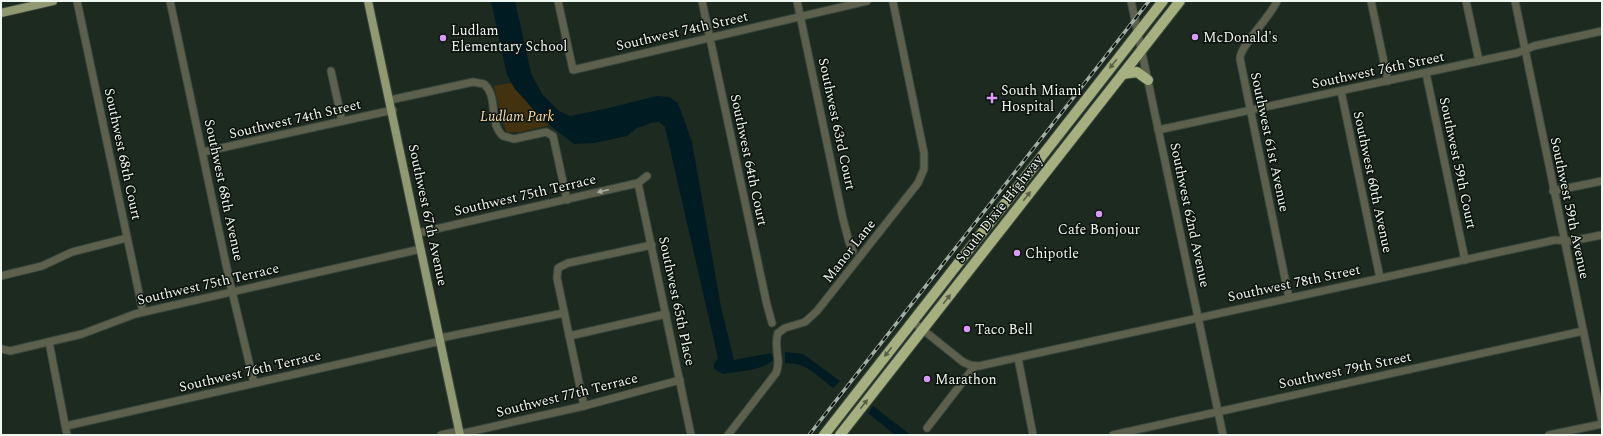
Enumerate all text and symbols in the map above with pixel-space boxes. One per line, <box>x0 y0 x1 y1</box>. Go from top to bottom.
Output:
street label: Southwest 74th Street <box>614 6 750 56</box>
place label: Ludlam Elementary School <box>451 20 567 57</box>
place label: McDonald's <box>1203 27 1278 48</box>
marker: McDonald's <box>1190 32 1200 42</box>
marker: Ludlam Elementary School <box>438 33 448 43</box>
street label: Southwest 76th Street <box>1310 46 1446 94</box>
street label: Southwest 63rd Court <box>813 56 861 192</box>
one-way arrow <box>1109 58 1118 69</box>
street label: Southwest 61st Avenue <box>1245 70 1295 214</box>
place label: South Miami Hospital <box>1001 80 1082 117</box>
street label: Southwest 68th Court <box>99 86 147 222</box>
street label: Southwest 64th Court <box>725 92 773 228</box>
marker: South Miami Hospital <box>986 92 998 104</box>
street label: Southwest 74th Street <box>227 94 363 144</box>
street label: Southwest 59th Court <box>1434 95 1482 231</box>
park label: Ludlam Park <box>480 106 554 127</box>
street label: Southwest 60th Avenue <box>1348 109 1398 255</box>
street label: Southwest 68th Avenue <box>199 117 249 263</box>
street label: Southwest 59th Avenue <box>1545 135 1595 281</box>
street label: Southwest 62nd Avenue <box>1164 141 1216 290</box>
street label: Southwest 67th Avenue <box>403 142 453 288</box>
street label: South Dixie Highway <box>950 150 1049 267</box>
street label: Southwest 75th Terrace <box>452 168 598 222</box>
one-way arrow <box>597 189 609 195</box>
one-way arrow <box>1023 191 1032 202</box>
marker: Cafe Bonjour <box>1094 209 1104 219</box>
street label: Manor Lane <box>817 215 881 287</box>
place label: Cafe Bonjour <box>1058 219 1141 240</box>
street label: Southwest 65th Place <box>653 234 701 368</box>
place label: Chipotle <box>1025 243 1079 264</box>
marker: Chipotle <box>1012 248 1022 258</box>
street label: Southwest 75th Terrace <box>135 257 281 311</box>
street label: Southwest 78th Street <box>1226 259 1362 307</box>
one-way arrow <box>943 293 952 304</box>
place label: Taco Bell <box>975 319 1033 340</box>
marker: Taco Bell <box>962 324 972 334</box>
street label: Southwest 76th Terrace <box>177 344 323 398</box>
street label: Southwest 79th Street <box>1277 346 1413 394</box>
one-way arrow <box>884 347 892 358</box>
street label: Southwest 77th Terrace <box>494 367 640 423</box>
place label: Marathon <box>935 369 997 390</box>
marker: Marathon <box>922 374 932 384</box>
one-way arrow <box>860 399 869 410</box>

